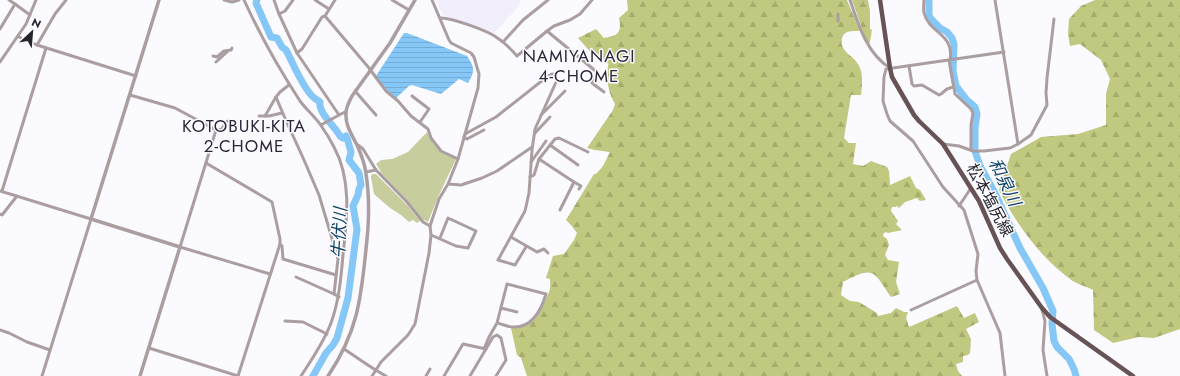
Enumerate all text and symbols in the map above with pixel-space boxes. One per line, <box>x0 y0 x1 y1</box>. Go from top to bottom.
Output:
north arrow <box>12 12 52 52</box>
text: N <box>29 14 44 32</box>
district label: NAMIYANAGI 4-CHOME <box>523 44 635 88</box>
district label: KOTOBUKI-KITA 2-CHOME <box>182 114 306 158</box>
water label: 和泉川 <box>983 154 1028 212</box>
street label: 松本塩尻線 <box>961 159 1019 241</box>
water label: 牛伏川 <box>326 205 352 259</box>

